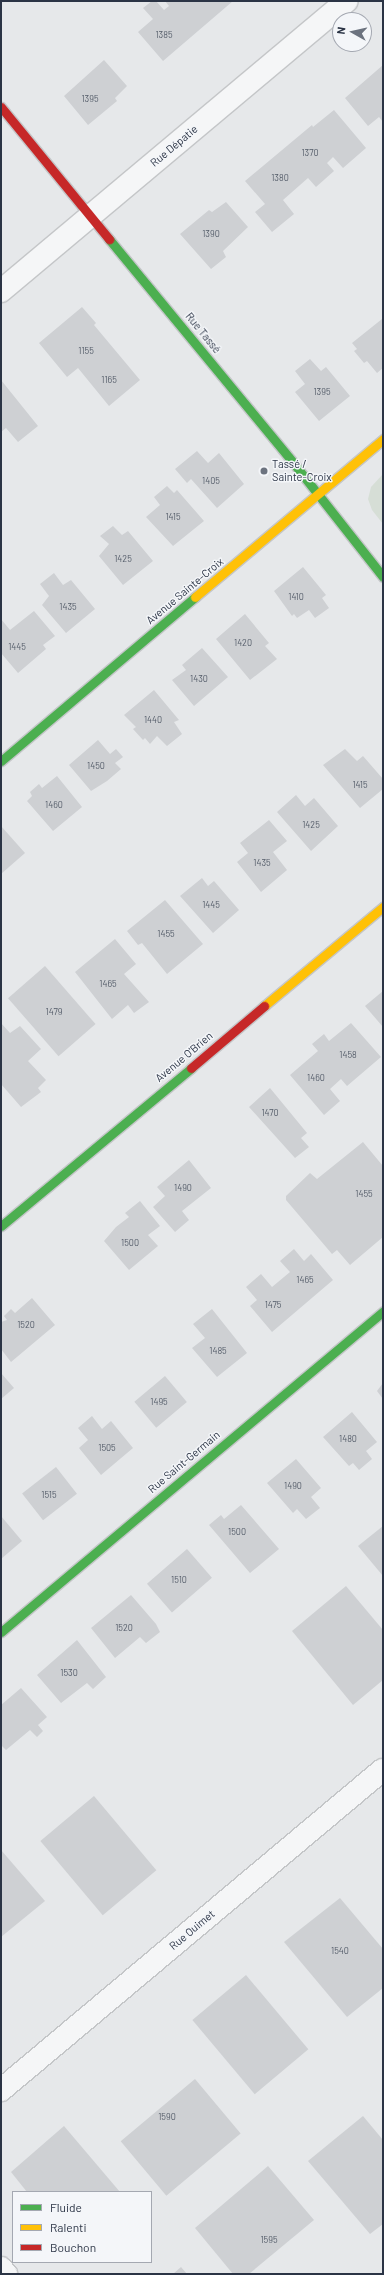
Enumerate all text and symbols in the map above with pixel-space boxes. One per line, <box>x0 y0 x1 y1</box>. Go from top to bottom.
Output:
north arrow <box>332 12 372 52</box>
text: N <box>334 26 348 35</box>
house number: 1385 <box>155 30 173 40</box>
house number: 1395 <box>81 94 99 104</box>
street label: Rue Dépatie <box>148 122 200 170</box>
house number: 1370 <box>301 148 319 158</box>
house number: 1380 <box>271 173 289 183</box>
house number: 1390 <box>202 229 220 239</box>
street label: Rue Tassé <box>183 310 223 356</box>
house number: 1155 <box>78 346 94 356</box>
house number: 1165 <box>101 375 117 385</box>
house number: 1395 <box>313 387 331 397</box>
place label: Tassé / Sainte-Croix <box>272 458 331 484</box>
marker: Tassé / Sainte-Croix <box>259 466 269 476</box>
house number: 1405 <box>202 476 220 486</box>
house number: 1415 <box>165 512 181 522</box>
house number: 1425 <box>114 554 132 564</box>
street label: Avenue Sainte-Croix <box>144 555 226 627</box>
house number: 1410 <box>288 592 304 602</box>
house number: 1435 <box>59 602 77 612</box>
house number: 1420 <box>234 638 252 648</box>
house number: 1445 <box>8 642 26 652</box>
house number: 1430 <box>190 674 208 684</box>
house number: 1440 <box>144 715 162 725</box>
house number: 1450 <box>87 761 105 771</box>
house number: 1415 <box>352 780 368 790</box>
house number: 1460 <box>45 800 63 810</box>
house number: 1425 <box>302 820 320 830</box>
house number: 1435 <box>253 858 271 868</box>
house number: 1445 <box>202 900 220 910</box>
house number: 1455 <box>157 929 175 939</box>
house number: 1465 <box>99 979 117 989</box>
house number: 1479 <box>46 1007 62 1017</box>
street label: Avenue O'Brien <box>153 1029 215 1085</box>
house number: 1458 <box>339 1050 357 1060</box>
house number: 1460 <box>307 1073 325 1083</box>
house number: 1470 <box>261 1108 279 1118</box>
house number: 1490 <box>174 1183 192 1193</box>
house number: 1455 <box>355 1189 373 1199</box>
house number: 1500 <box>121 1238 139 1248</box>
house number: 1465 <box>296 1275 314 1285</box>
house number: 1475 <box>265 1300 281 1310</box>
house number: 1520 <box>17 1320 35 1330</box>
house number: 1485 <box>209 1346 227 1356</box>
house number: 1495 <box>150 1397 168 1407</box>
street label: Rue Saint-Germain <box>145 1428 223 1496</box>
house number: 1480 <box>339 1434 357 1444</box>
house number: 1505 <box>98 1443 116 1453</box>
house number: 1490 <box>284 1481 302 1491</box>
house number: 1515 <box>41 1490 57 1500</box>
house number: 1500 <box>228 1527 246 1537</box>
house number: 1510 <box>171 1575 187 1585</box>
house number: 1520 <box>115 1623 133 1633</box>
house number: 1530 <box>60 1668 78 1678</box>
street label: Rue Ouimet <box>167 1907 217 1953</box>
house number: 1540 <box>331 1946 349 1956</box>
house number: 1590 <box>158 2112 176 2122</box>
legend <box>12 2191 152 2263</box>
text: Fluide <box>50 2200 82 2214</box>
text: Ralenti <box>50 2220 87 2234</box>
house number: 1595 <box>260 2235 278 2245</box>
text: Bouchon <box>50 2240 96 2254</box>

